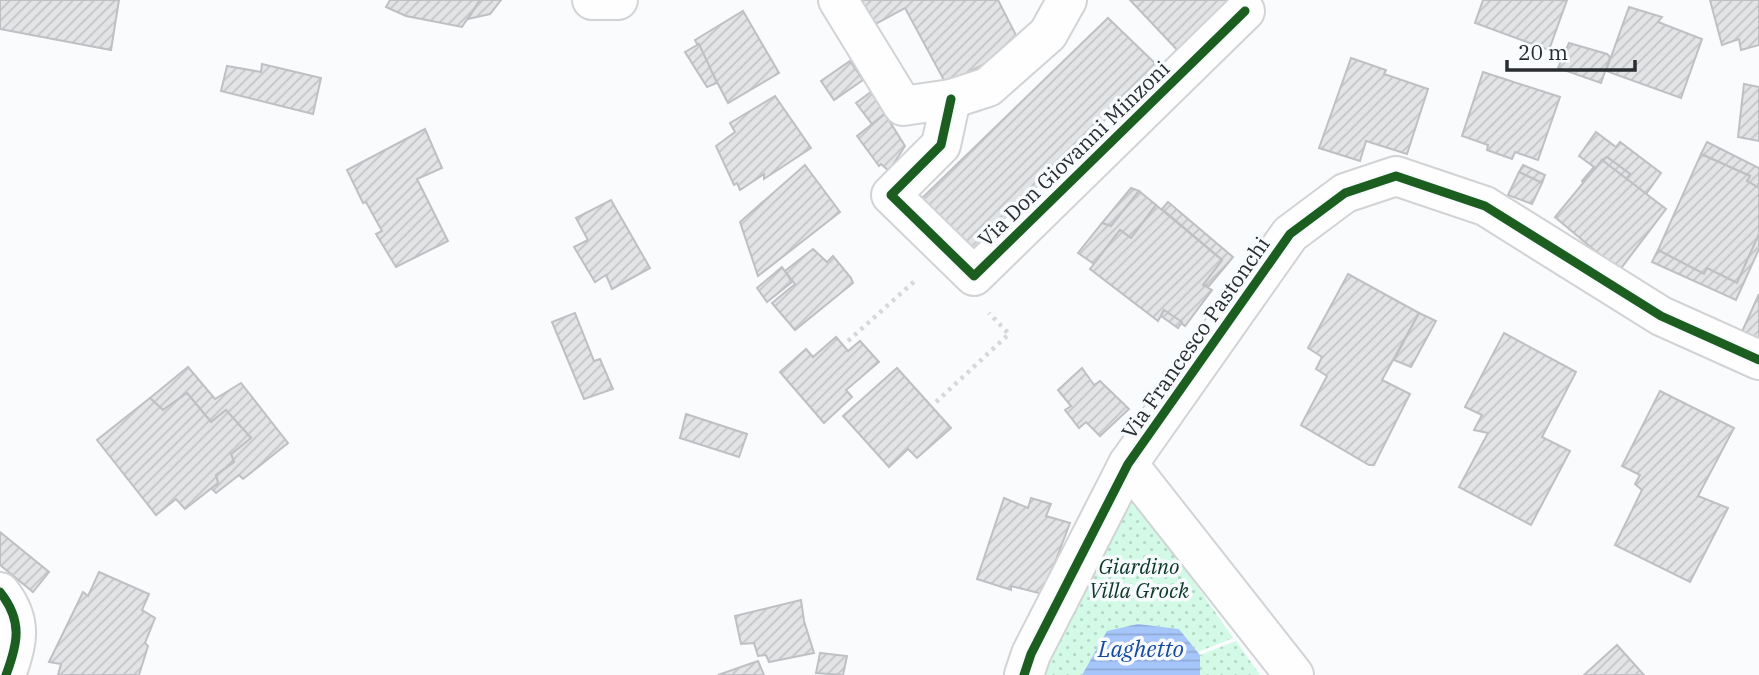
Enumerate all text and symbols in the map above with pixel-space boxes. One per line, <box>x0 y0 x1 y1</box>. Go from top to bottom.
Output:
scale bar <box>1507 28 1635 72</box>
text: 20 m <box>1518 38 1568 66</box>
street label: Via Don Giovanni Minzoni <box>971 54 1175 252</box>
street label: Via Francesco Pastonchi <box>1115 231 1276 444</box>
park label: Giardino Villa Grock <box>1089 552 1190 604</box>
water label: Laghetto <box>1097 633 1184 663</box>

